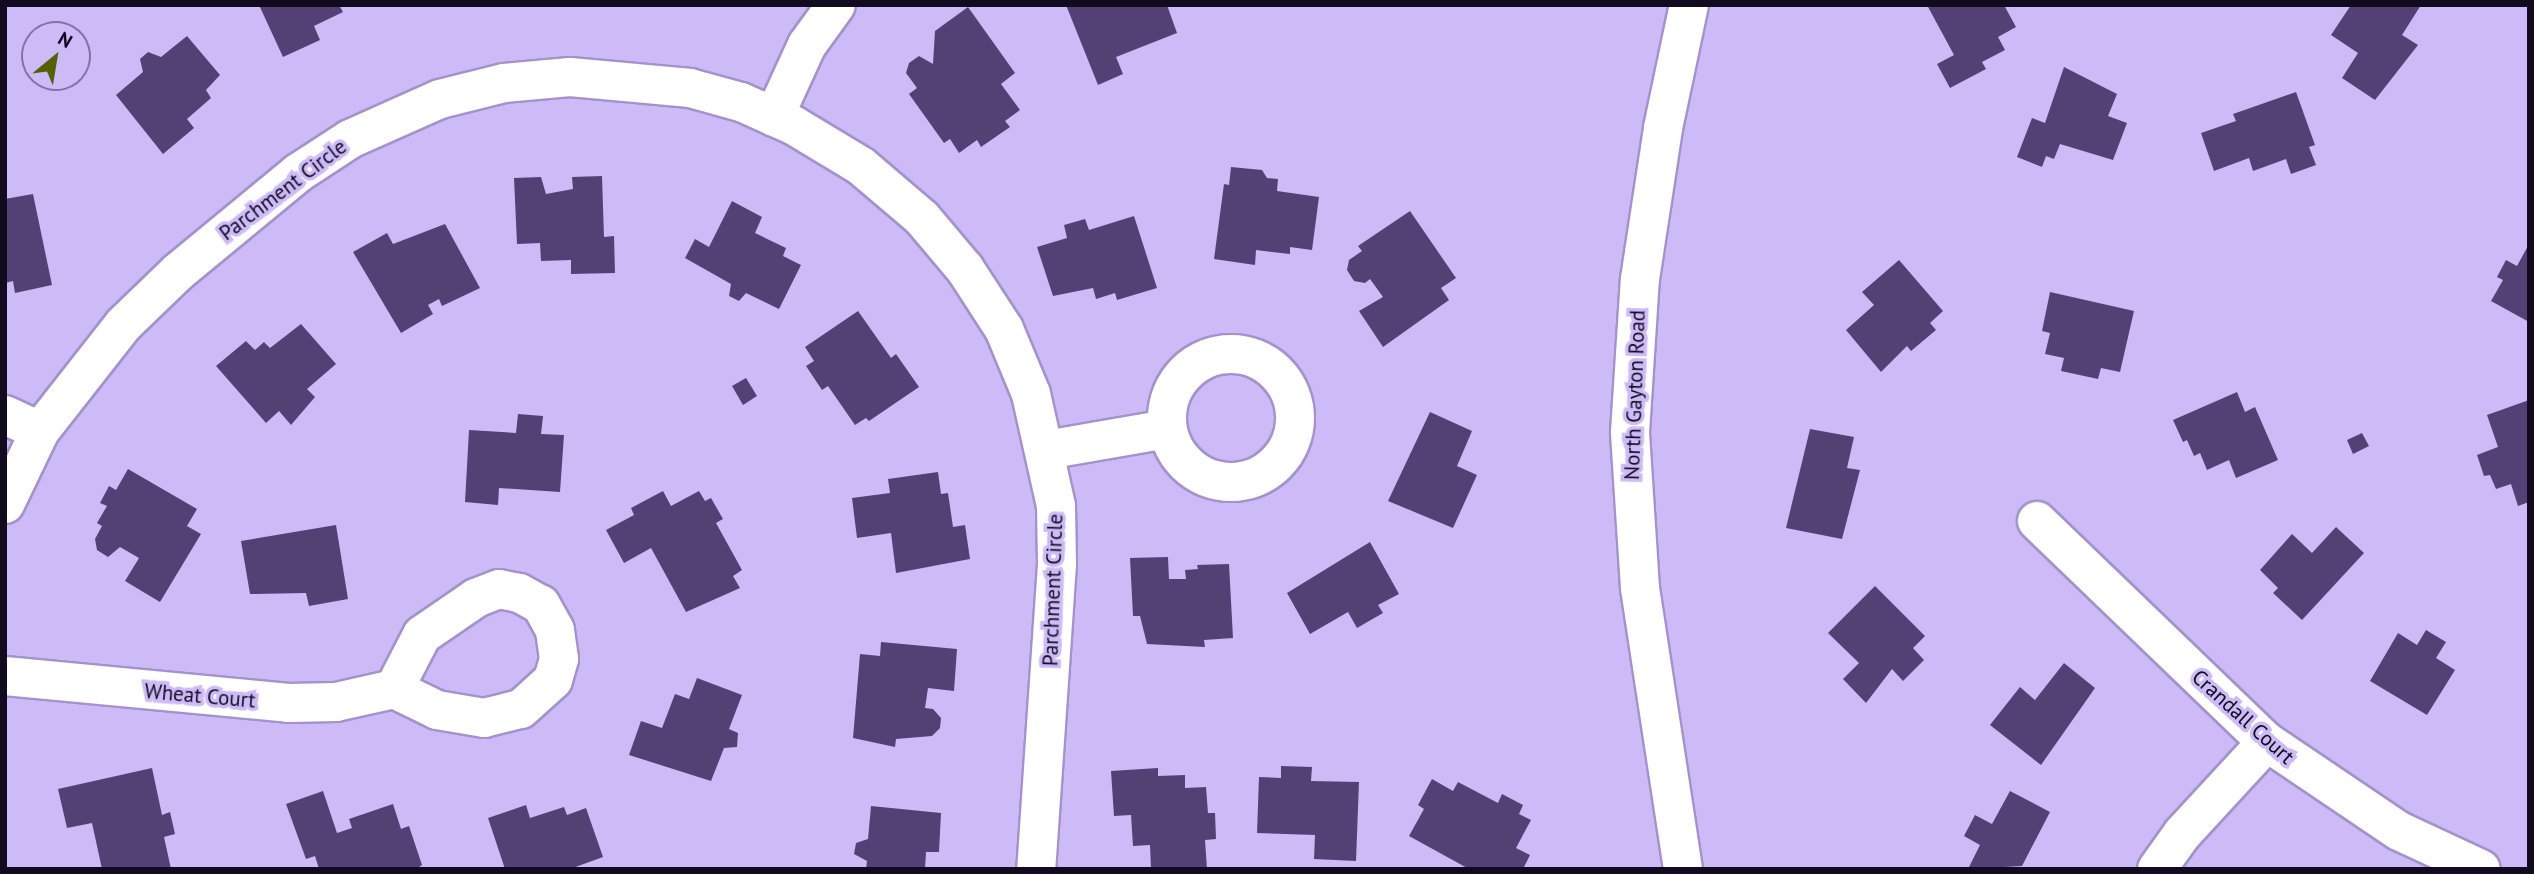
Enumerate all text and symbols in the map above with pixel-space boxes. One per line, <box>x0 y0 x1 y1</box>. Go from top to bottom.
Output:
north arrow <box>21 21 91 91</box>
text: N <box>54 26 77 53</box>
street label: Parchment Circle <box>215 134 351 246</box>
street label: North Gayton Road <box>1619 310 1651 480</box>
street label: Parchment Circle <box>1038 513 1068 667</box>
street label: Crandall Court <box>2187 664 2299 770</box>
street label: Wheat Court <box>143 679 257 713</box>

